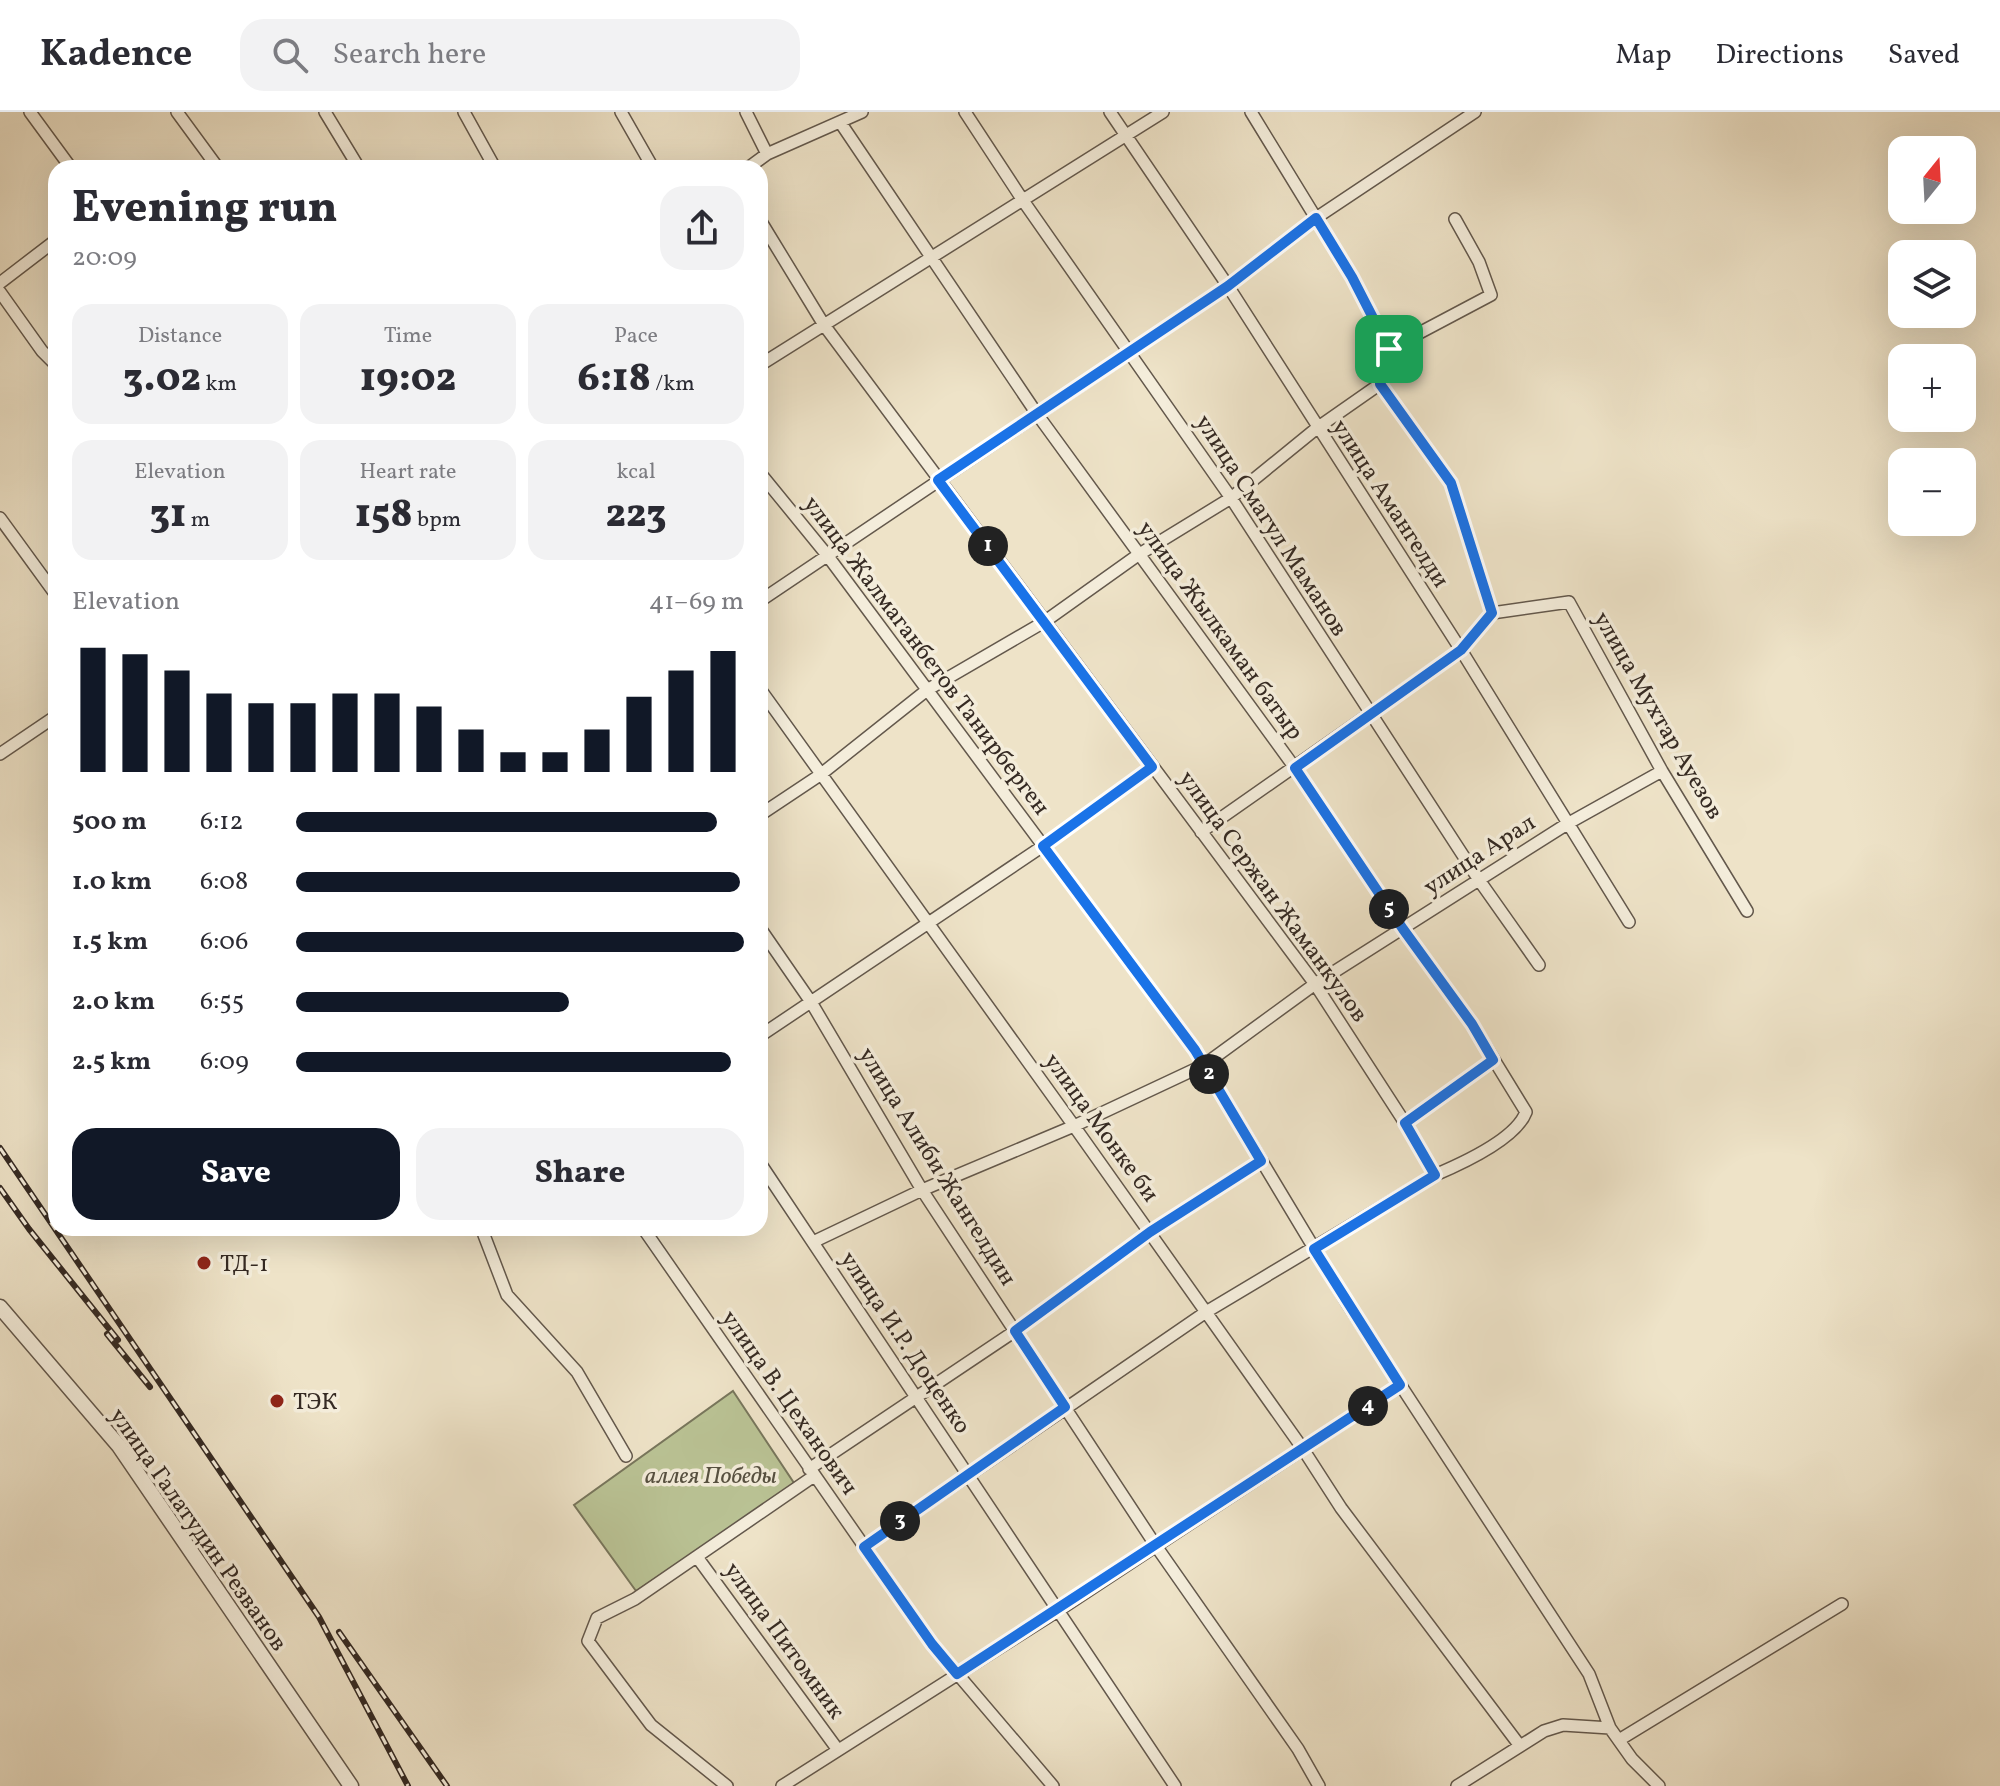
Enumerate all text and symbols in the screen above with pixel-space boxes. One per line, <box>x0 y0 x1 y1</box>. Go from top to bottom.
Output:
search box <box>240 19 800 91</box>
text: Kadence <box>40 29 192 82</box>
icon: search <box>268 33 312 77</box>
text: Search here <box>332 34 486 76</box>
text: Map <box>1616 36 1672 75</box>
text: Directions <box>1716 36 1844 75</box>
text: Saved <box>1888 36 1960 75</box>
north arrow <box>1888 136 1976 224</box>
map controls <box>1888 136 1976 536</box>
text: Evening run <box>72 179 338 240</box>
button: share <box>660 186 744 270</box>
text: 20:09 <box>72 240 137 276</box>
button: layers <box>1888 240 1976 328</box>
pin <box>1355 315 1423 383</box>
text: Distance <box>138 321 222 352</box>
text: Time <box>384 321 432 352</box>
text: Pace <box>614 321 658 352</box>
icon: arrive <box>1367 327 1411 371</box>
button: + <box>1888 344 1976 432</box>
text: 3.02 <box>123 352 201 408</box>
text: 19:02 <box>360 352 456 408</box>
text: 6:18 <box>577 352 651 408</box>
text: km <box>201 369 237 400</box>
text: /km <box>651 369 695 400</box>
street label: улица Смагул Маманов <box>1186 408 1355 644</box>
street label: улица Амангелди <box>1322 413 1457 595</box>
button: − <box>1888 448 1976 536</box>
text: Elevation <box>134 457 226 488</box>
text: Heart rate <box>359 457 457 488</box>
text: kcal <box>616 457 656 488</box>
text: 31 <box>150 488 186 544</box>
text: 158 <box>355 488 413 544</box>
text: 223 <box>605 488 667 544</box>
street label: улица Жалмаганбетов Танирберген <box>794 489 1057 823</box>
text: m <box>186 505 210 536</box>
text: bpm <box>413 505 461 536</box>
street label: улица Жылкаман батыр <box>1128 514 1311 748</box>
pin: 1 <box>968 526 1008 566</box>
text: 1 <box>984 530 992 561</box>
text: Elevation <box>72 584 180 620</box>
text: 41–69 m <box>649 584 744 620</box>
street label: улица Мухтар Ауезов <box>1584 606 1731 826</box>
street label: улица Сержан Жаманкулов <box>1169 764 1375 1030</box>
text: 500 m <box>72 804 147 840</box>
text: 6:12 <box>200 804 243 840</box>
street label: улица Арал <box>1417 807 1543 905</box>
text: 1.0 km <box>72 864 152 900</box>
text: 6:08 <box>200 864 248 900</box>
pin: 5 <box>1369 889 1409 929</box>
text: 5 <box>1384 893 1394 924</box>
text: 1.5 km <box>72 924 148 960</box>
text: 6:06 <box>200 924 248 960</box>
text: 2.0 km <box>72 984 155 1020</box>
text: 6:55 <box>200 984 244 1020</box>
street label: улица Алиби Жангелдин <box>849 1041 1024 1293</box>
text: 2.5 km <box>72 1044 151 1080</box>
text: 6:09 <box>200 1044 249 1080</box>
street label: улица Монке би <box>1035 1047 1166 1210</box>
pin: 2 <box>1189 1054 1229 1094</box>
text: 2 <box>1203 1058 1215 1089</box>
button: Save <box>72 1128 400 1220</box>
button: Share <box>416 1128 744 1220</box>
street label: улица И.Р. Доценко <box>831 1245 978 1441</box>
place label: ТД-1 <box>220 1248 269 1282</box>
marker: ТД-1 <box>195 1254 213 1272</box>
street label: улица В. Цеханович <box>712 1304 865 1503</box>
place label: ТЭК <box>293 1386 337 1420</box>
pin: 4 <box>1348 1386 1388 1426</box>
text: 4 <box>1361 1390 1375 1421</box>
marker: ТЭК <box>268 1392 286 1410</box>
street label: улица Галатудин Резванов <box>100 1401 295 1659</box>
park label: аллея Победы <box>645 1460 777 1494</box>
pin: 3 <box>880 1501 920 1541</box>
text: 3 <box>894 1505 906 1536</box>
street label: улица Питомник <box>715 1556 852 1727</box>

